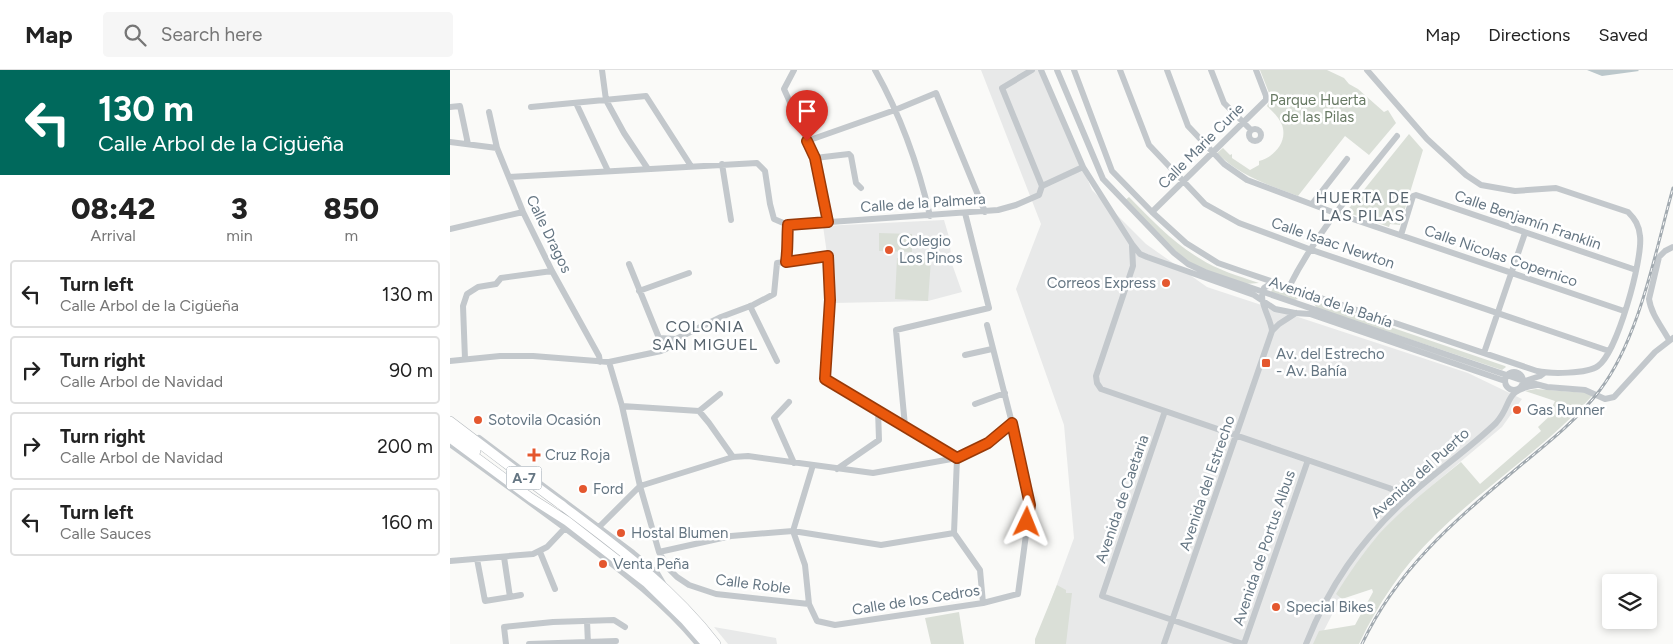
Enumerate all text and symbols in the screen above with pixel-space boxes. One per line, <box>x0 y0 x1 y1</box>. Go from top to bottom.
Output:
search box <box>103 12 453 57</box>
text: Map <box>25 20 73 49</box>
icon: search <box>121 21 149 49</box>
text: Search here <box>161 23 262 46</box>
text: Map <box>1425 24 1460 46</box>
text: Directions <box>1488 24 1570 46</box>
text: Saved <box>1598 24 1648 46</box>
text: 130 m <box>98 88 194 130</box>
icon: left <box>15 90 80 155</box>
pin <box>786 90 828 141</box>
park label: Parque Huerta de las Pilas <box>1270 91 1366 126</box>
icon: arrive <box>793 97 821 125</box>
street label: Calle Marie Curie <box>1154 99 1248 193</box>
text: Calle Arbol de la Cigüeña <box>98 130 344 157</box>
street label: Calle Benjamín Franklin <box>1452 186 1604 254</box>
district label: HUERTA DE LAS PILAS <box>1316 188 1410 225</box>
text: 08:42 <box>71 190 155 227</box>
text: 3 <box>231 190 248 227</box>
text: 850 <box>324 190 379 227</box>
street label: Calle de la Palmera <box>860 190 986 216</box>
street label: Calle Dragos <box>522 192 576 276</box>
street label: Calle Isaac Newton <box>1269 213 1397 273</box>
street label: Calle Nicolas Copernico <box>1422 221 1580 291</box>
text: Arrival <box>91 226 136 245</box>
text: min <box>226 226 253 245</box>
text: m <box>344 226 358 245</box>
place label: Colegio Los Pinos <box>899 232 962 267</box>
marker: Colegio Los Pinos <box>883 244 895 256</box>
street label: Avenida de la Bahía <box>1267 272 1395 332</box>
text: Turn left <box>60 273 134 296</box>
place label: Correos Express <box>1047 274 1156 292</box>
marker: Correos Express <box>1160 277 1172 289</box>
icon: left <box>17 280 45 308</box>
text: 130 m <box>382 283 433 306</box>
text: Calle Arbol de la Cigüeña <box>60 296 239 315</box>
district label: COLONIA SAN MIGUEL <box>652 317 758 354</box>
place label: Av. del Estrecho - Av. Bahía <box>1276 345 1385 380</box>
text: Turn right <box>60 349 146 372</box>
icon: right <box>17 356 45 384</box>
marker: Av. del Estrecho - Av. Bahía <box>1260 357 1272 369</box>
text: 90 m <box>389 359 433 382</box>
text: Calle Arbol de Navidad <box>60 372 223 391</box>
place label: Gas Runner <box>1527 401 1605 419</box>
marker: Gas Runner <box>1511 404 1523 416</box>
place label: Sotovila Ocasión <box>488 411 601 429</box>
street label: Avenida del Estrecho <box>1175 413 1239 553</box>
marker: Sotovila Ocasión <box>472 414 484 426</box>
street label: Avenida del Puerto <box>1367 424 1473 522</box>
text: Turn right <box>60 425 146 448</box>
icon: right <box>17 432 45 460</box>
street label: Avenida de Caetaria <box>1092 432 1152 566</box>
text: 200 m <box>377 435 433 458</box>
place label: Cruz Roja <box>545 446 610 464</box>
text: Calle Arbol de Navidad <box>60 448 223 467</box>
marker: Cruz Roja <box>527 448 541 462</box>
road number: A-7 <box>506 466 542 489</box>
street label: Avenida de Portus Albus <box>1229 468 1299 628</box>
place label: Ford <box>593 480 624 498</box>
marker: Ford <box>577 483 589 495</box>
position arrow <box>1000 495 1052 547</box>
text: Turn left <box>60 501 134 524</box>
icon: left <box>17 508 45 536</box>
text: 160 m <box>381 511 433 534</box>
text: Calle Sauces <box>60 524 151 543</box>
place label: Hostal Blumen <box>631 524 728 542</box>
marker: Hostal Blumen <box>615 527 627 539</box>
place label: Venta Peña <box>613 555 689 573</box>
marker: Venta Peña <box>597 558 609 570</box>
street label: Calle Roble <box>715 570 791 598</box>
map controls <box>1602 574 1657 629</box>
button: layers <box>1602 574 1657 629</box>
street label: Calle de los Cedros <box>851 581 981 619</box>
place label: Special Bikes <box>1286 598 1373 616</box>
marker: Special Bikes <box>1270 601 1282 613</box>

